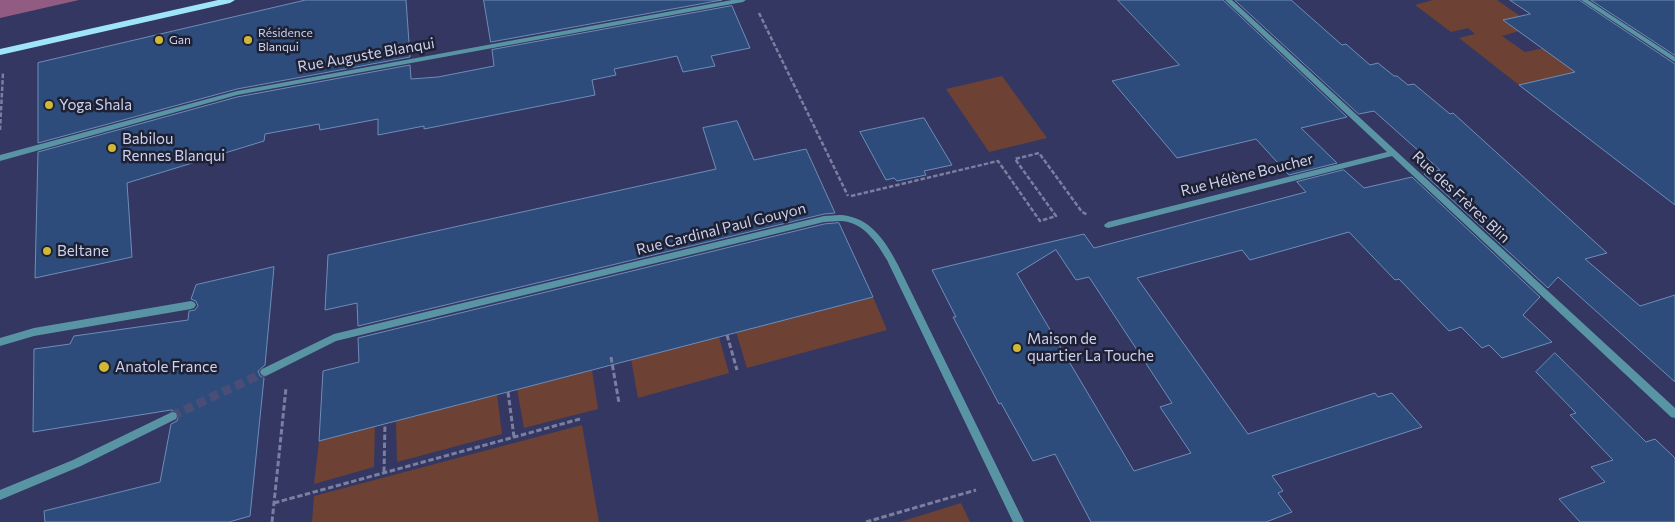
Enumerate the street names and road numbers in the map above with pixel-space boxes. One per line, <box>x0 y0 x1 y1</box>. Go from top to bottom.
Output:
street label: Rue Auguste Blanqui <box>296 34 436 76</box>
street label: Rue des Frères Blin <box>1409 147 1513 247</box>
street label: Rue Hélène Boucher <box>1179 150 1315 200</box>
street label: Rue Cardinal Paul Gouyon <box>634 199 808 259</box>

